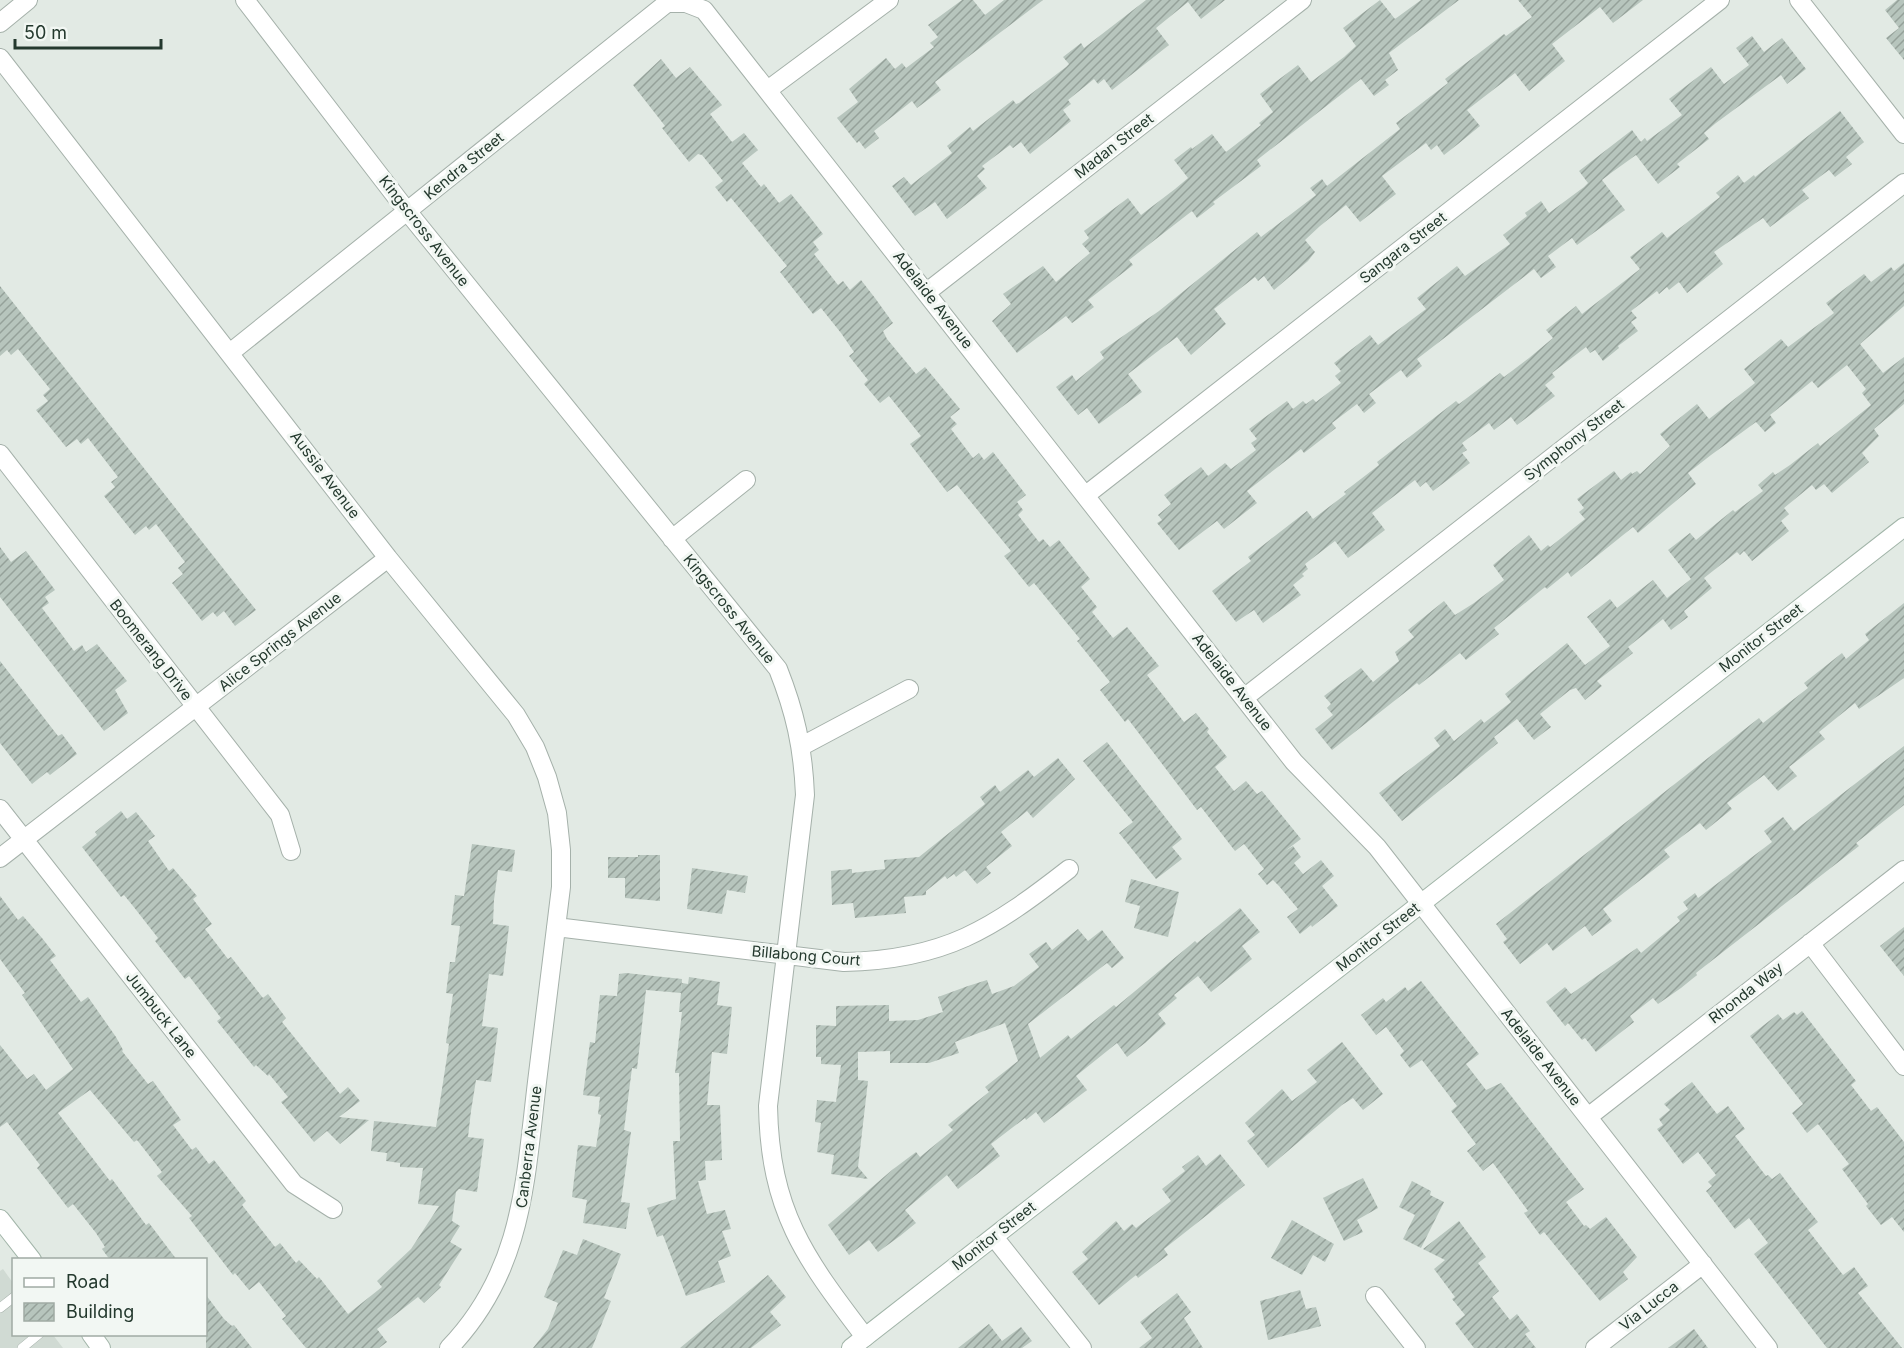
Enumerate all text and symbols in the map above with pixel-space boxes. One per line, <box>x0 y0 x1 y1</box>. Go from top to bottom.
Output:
scale bar <box>15 12 160 50</box>
text: 50 m <box>24 22 67 43</box>
street label: Madan Street <box>1070 109 1157 182</box>
street label: Kendra Street <box>420 128 507 203</box>
street label: Kingscross Avenue <box>375 171 474 290</box>
street label: Sangara Street <box>1355 208 1450 287</box>
street label: Adelaide Avenue <box>889 247 977 352</box>
street label: Symphony Street <box>1520 395 1628 485</box>
street label: Aussie Avenue <box>286 427 364 522</box>
street label: Kingscross Avenue <box>679 550 779 667</box>
street label: Alice Springs Avenue <box>215 588 345 695</box>
street label: Boomerang Drive <box>106 595 197 704</box>
street label: Monitor Street <box>1715 599 1806 676</box>
street label: Adelaide Avenue <box>1188 629 1276 734</box>
street label: Monitor Street <box>1332 898 1423 975</box>
street label: Billabong Court <box>751 941 861 970</box>
street label: Rhonda Way <box>1705 957 1787 1027</box>
street label: Jumbuck Lane <box>122 968 201 1062</box>
street label: Adelaide Avenue <box>1497 1004 1585 1109</box>
street label: Canberra Avenue <box>512 1085 545 1209</box>
street label: Monitor Street <box>948 1197 1039 1274</box>
legend <box>12 1258 207 1336</box>
text: Road <box>66 1271 109 1292</box>
street label: Via Lucca <box>1615 1277 1682 1335</box>
text: Building <box>66 1301 134 1322</box>

